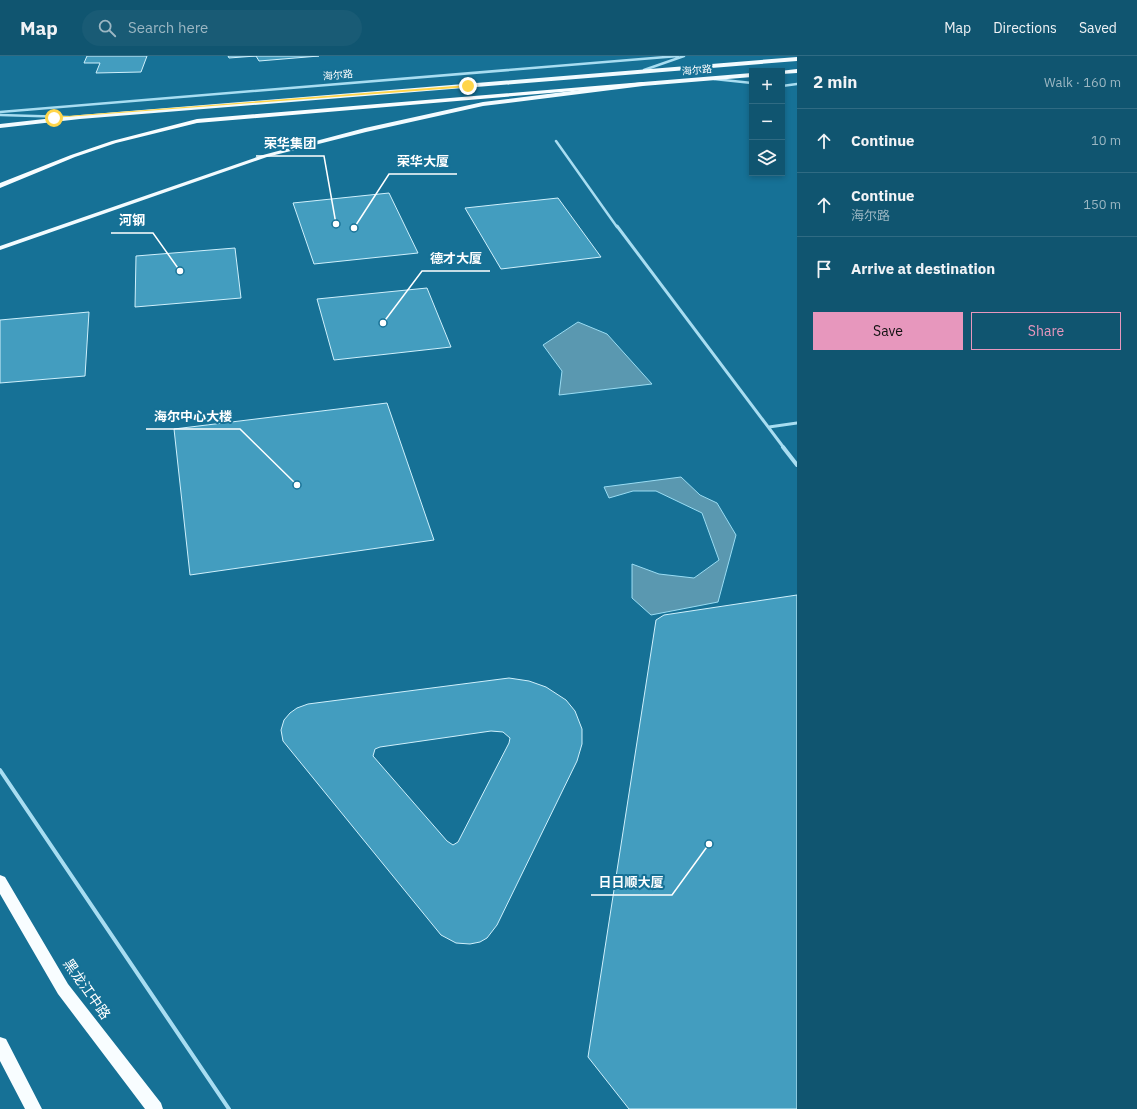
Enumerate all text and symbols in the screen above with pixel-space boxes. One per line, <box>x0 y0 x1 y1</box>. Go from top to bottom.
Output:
search box <box>82 10 362 46</box>
text: Map <box>20 16 58 40</box>
icon: search <box>96 17 118 39</box>
text: Search here <box>128 18 208 37</box>
text: Map <box>944 19 971 37</box>
text: Directions <box>993 19 1057 37</box>
text: Saved <box>1079 19 1117 37</box>
street label: 海尔路 <box>681 62 713 78</box>
street label: 海尔路 <box>322 67 354 83</box>
map controls <box>749 68 785 176</box>
button: + <box>749 68 785 104</box>
text: 2 min <box>813 71 857 93</box>
text: Walk · 160 m <box>1044 74 1121 91</box>
route end <box>459 77 477 95</box>
button: − <box>749 104 785 140</box>
route start <box>45 109 63 127</box>
icon: ahead <box>813 130 835 152</box>
callout: 荣华集团 <box>256 131 324 156</box>
text: Continue <box>851 131 915 150</box>
text: 10 m <box>1091 132 1121 149</box>
text: 荣华集团 <box>264 135 316 152</box>
button: layers <box>749 140 785 176</box>
callout: 荣华大厦 <box>389 149 457 174</box>
text: 荣华大厦 <box>397 153 449 170</box>
text: Continue <box>851 186 915 205</box>
icon: ahead <box>813 194 835 216</box>
text: 150 m <box>1083 196 1121 213</box>
text: 海尔路 <box>851 207 890 224</box>
callout: 河钢 <box>111 208 153 233</box>
text: 河钢 <box>119 212 145 229</box>
callout: 德才大厦 <box>422 246 490 271</box>
text: 德才大厦 <box>430 250 482 267</box>
icon: arrive <box>813 258 835 280</box>
text: Arrive at destination <box>851 259 995 278</box>
button: Save <box>813 312 963 350</box>
button: Share <box>971 312 1121 350</box>
callout: 海尔中心大楼 <box>146 404 240 429</box>
text: 海尔中心大楼 <box>154 408 232 425</box>
callout: 日日顺大厦 <box>591 870 672 895</box>
text: 日日顺大厦 <box>598 874 664 891</box>
street label: 黑龙江中路 <box>60 955 114 1023</box>

